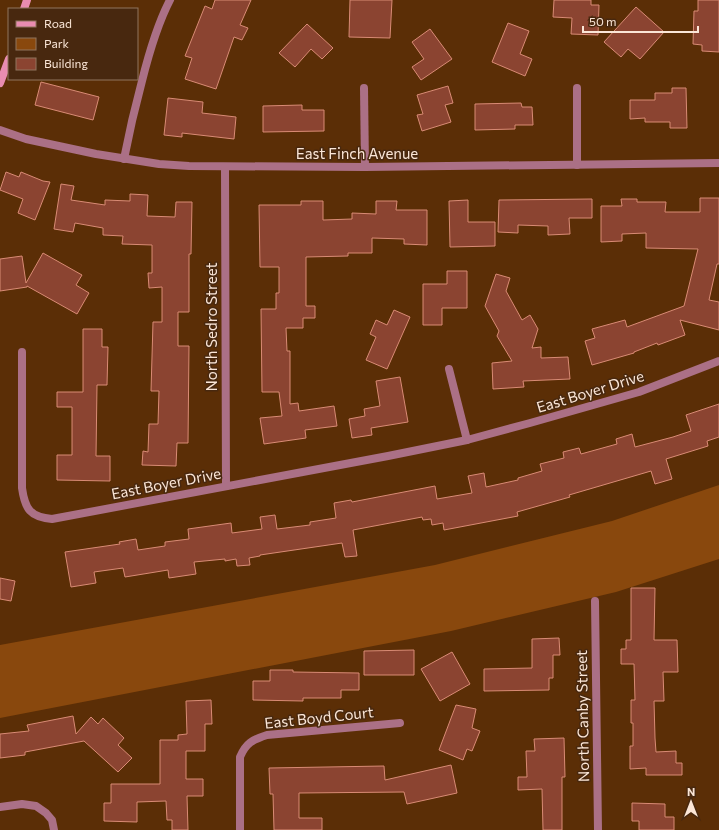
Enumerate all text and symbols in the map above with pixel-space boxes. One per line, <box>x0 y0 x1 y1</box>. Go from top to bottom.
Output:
legend <box>8 8 138 80</box>
scale bar <box>583 8 698 34</box>
text: 50 m <box>589 14 617 28</box>
text: Road <box>44 16 72 30</box>
text: Park <box>44 36 70 50</box>
text: Building <box>44 56 88 70</box>
street label: East Finch Avenue <box>296 144 418 162</box>
street label: North Sedro Street <box>202 262 220 392</box>
street label: East Boyer Drive <box>534 366 646 416</box>
street label: East Boyer Drive <box>110 464 222 502</box>
street label: North Canby Street <box>572 650 592 782</box>
street label: East Boyd Court <box>263 702 375 732</box>
north arrow <box>671 782 711 822</box>
text: N <box>687 785 695 798</box>

